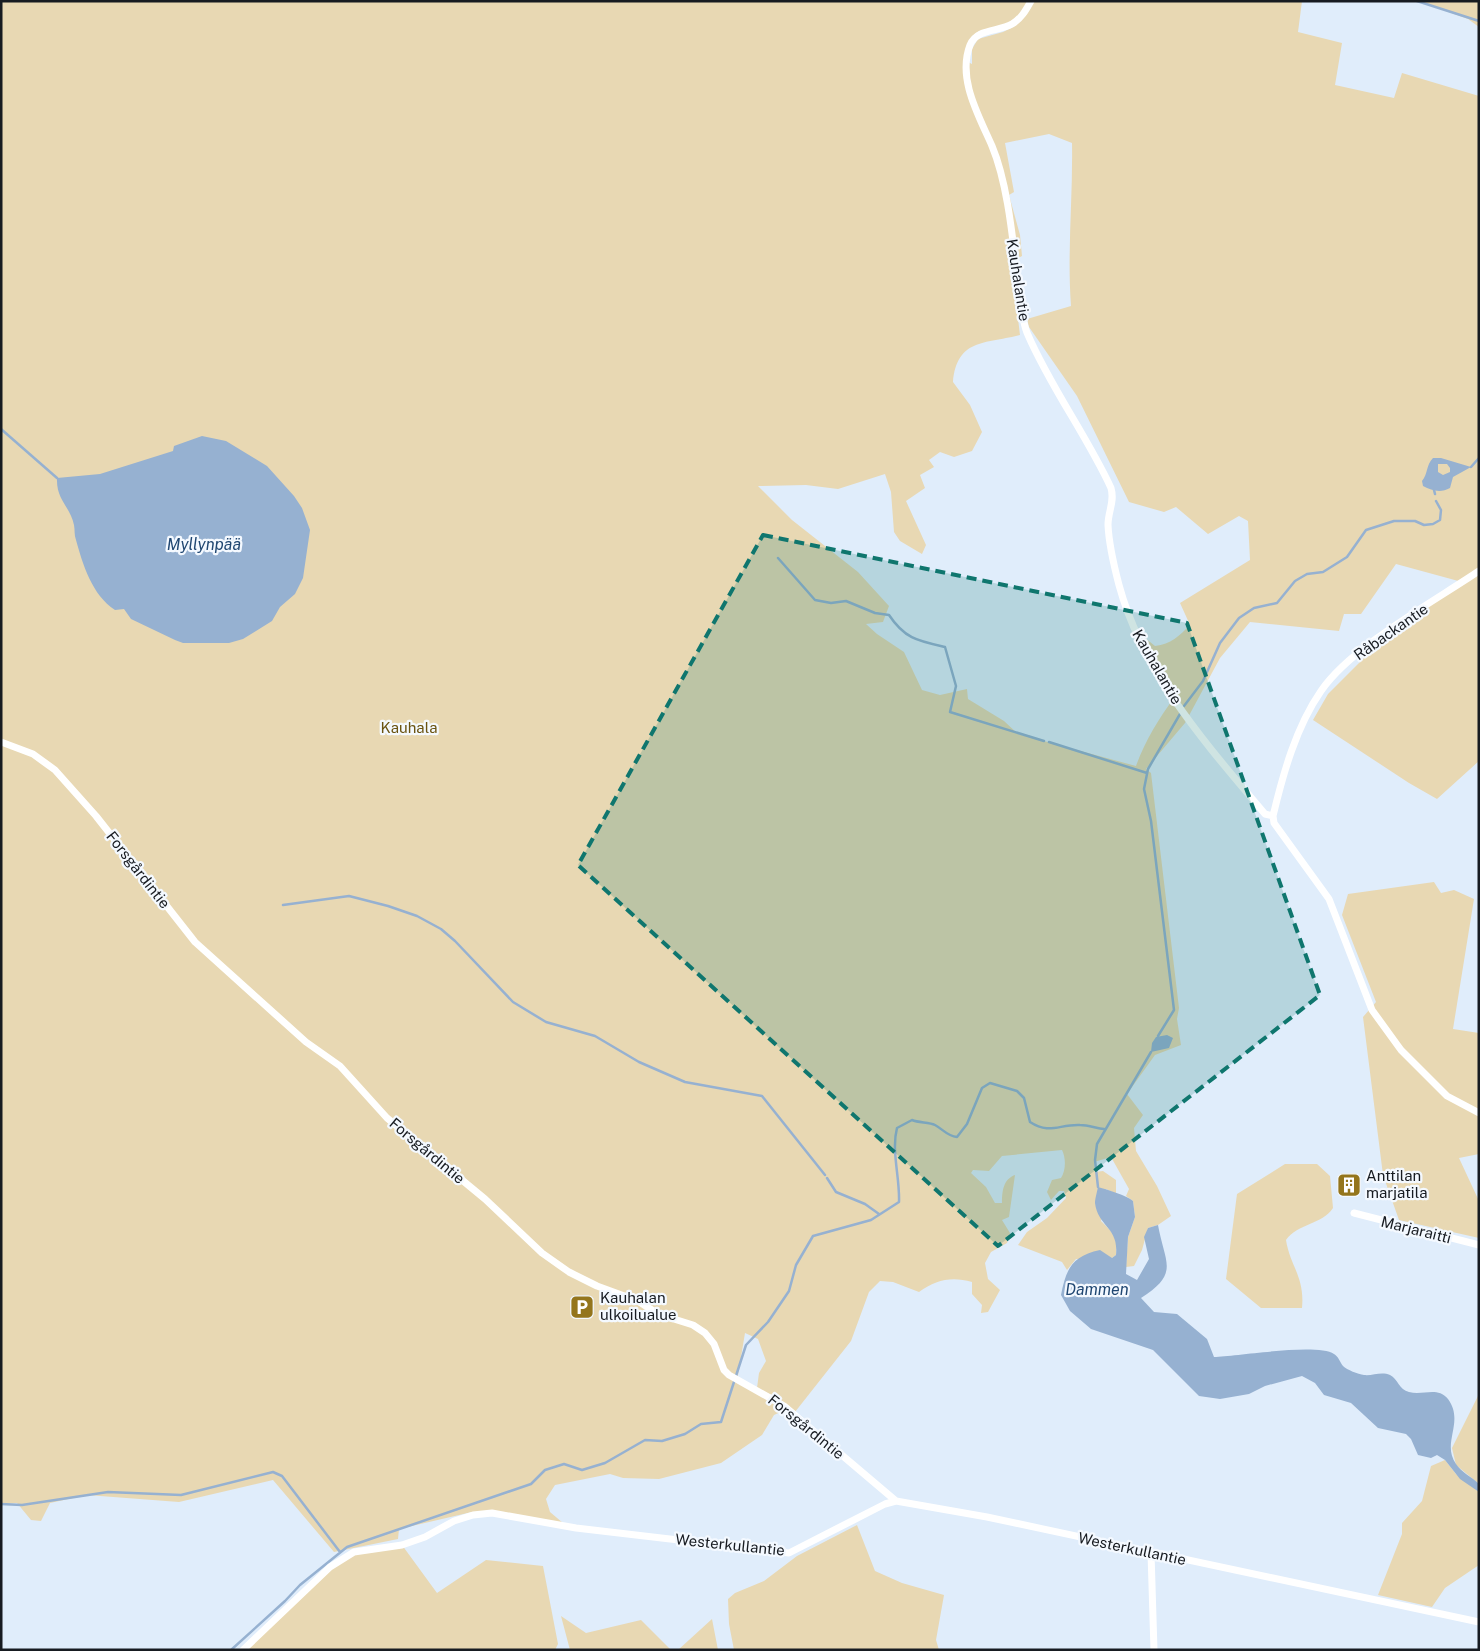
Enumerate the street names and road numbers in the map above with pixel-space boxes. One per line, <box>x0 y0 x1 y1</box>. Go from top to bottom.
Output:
street label: Kauhalantie <box>1004 237 1033 322</box>
street label: Råbackantie <box>1350 600 1431 663</box>
street label: Kauhalantie <box>1129 626 1186 707</box>
street label: Forsgårdintie <box>103 828 174 912</box>
street label: Forsgårdintie <box>386 1114 468 1187</box>
street label: Marjaraitti <box>1379 1213 1453 1246</box>
street label: Forsgårdintie <box>765 1391 848 1462</box>
street label: Westerkullantie <box>1077 1529 1188 1568</box>
street label: Westerkullantie <box>674 1530 786 1559</box>

